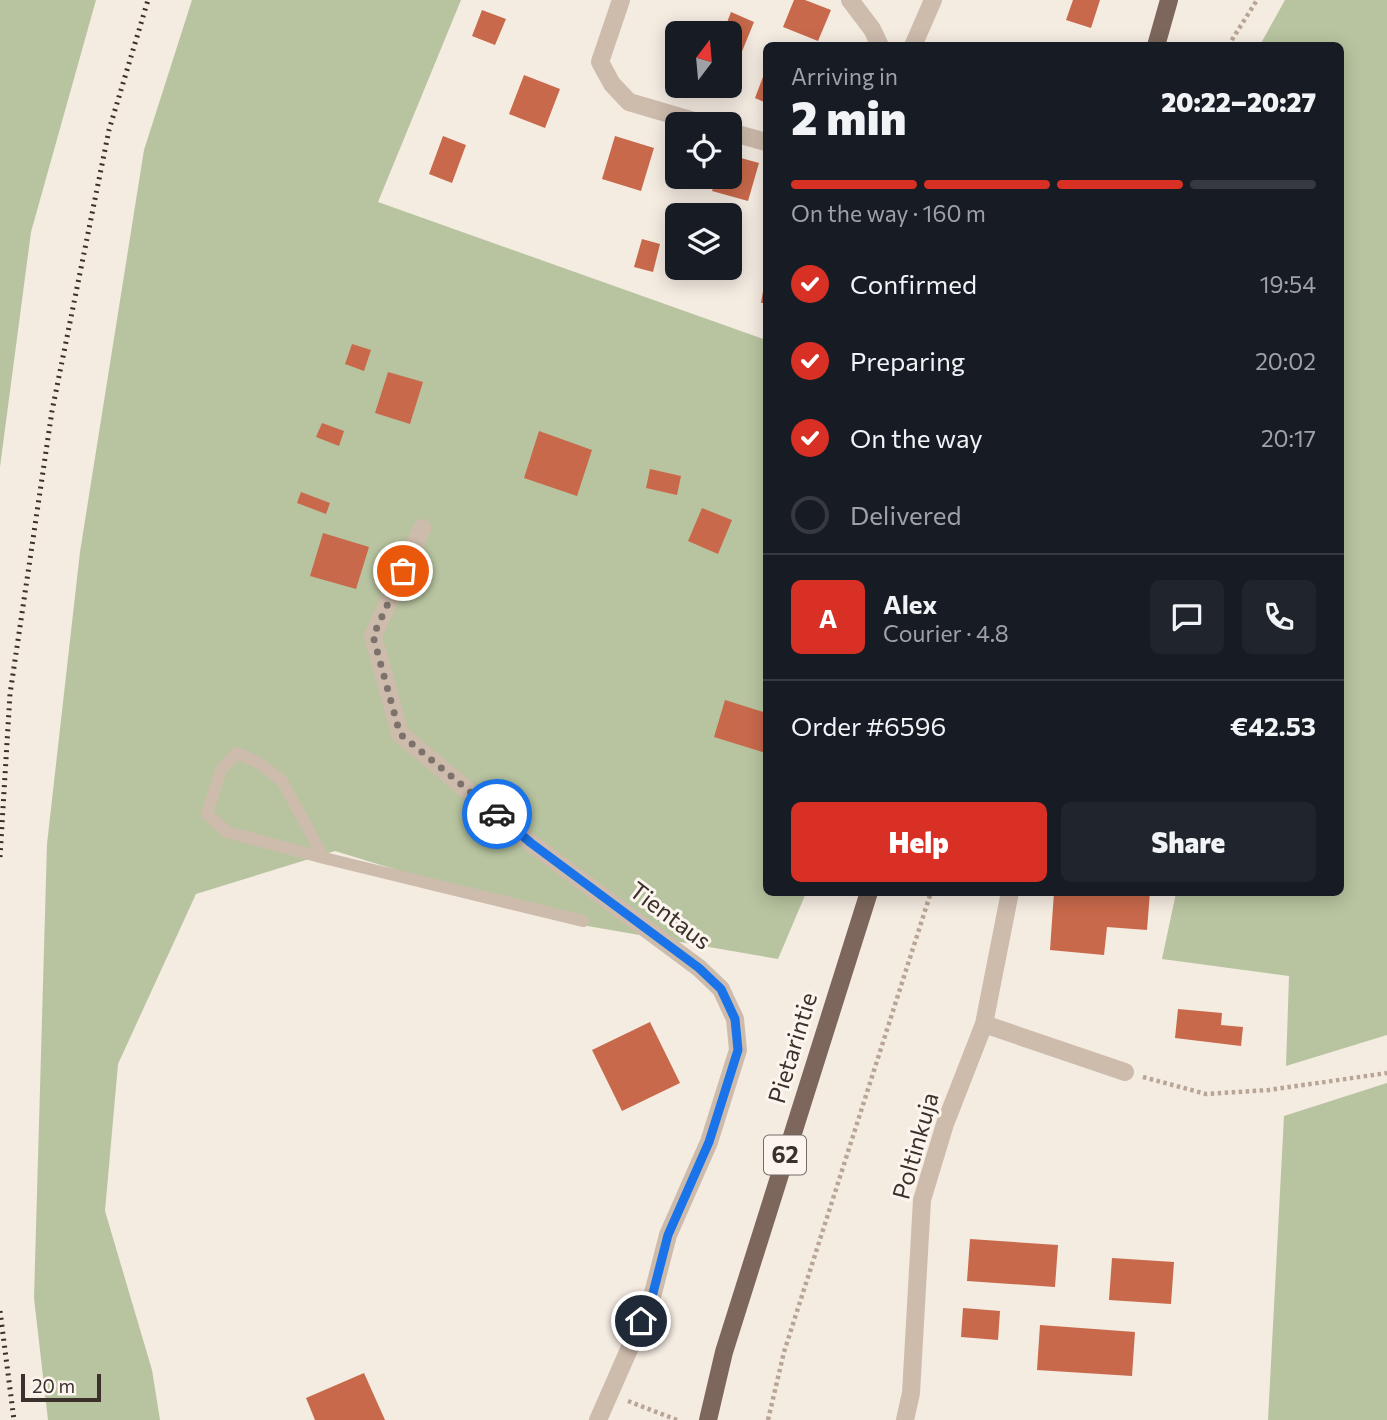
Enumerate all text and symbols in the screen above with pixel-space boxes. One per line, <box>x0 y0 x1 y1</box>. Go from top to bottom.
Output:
north arrow <box>665 21 742 98</box>
map controls <box>665 21 742 280</box>
text: Arriving in <box>791 62 898 90</box>
text: 20:22–20:27 <box>1161 86 1316 117</box>
text: 2 min <box>791 88 907 144</box>
button: locate <box>665 112 742 189</box>
text: On the way · 160 m <box>791 199 986 227</box>
button: layers <box>665 203 742 280</box>
icon: check <box>791 265 829 303</box>
text: Confirmed <box>850 268 977 299</box>
text: 19:54 <box>1260 270 1316 298</box>
icon: check <box>791 342 829 380</box>
text: Preparing <box>850 345 965 376</box>
text: 20:02 <box>1255 347 1316 375</box>
icon: check <box>791 419 829 457</box>
text: On the way <box>850 422 983 453</box>
text: 20:17 <box>1261 424 1316 452</box>
text: Delivered <box>850 499 961 530</box>
pin <box>373 541 433 601</box>
icon: bag <box>384 552 422 590</box>
button: chat <box>1150 580 1224 654</box>
button: phone <box>1242 580 1316 654</box>
text: Alex <box>883 588 937 619</box>
text: A <box>819 602 837 633</box>
text: Courier · 4.8 <box>883 619 1009 647</box>
text: Order #6596 <box>791 710 946 741</box>
text: €42.53 <box>1230 710 1316 741</box>
courier <box>462 779 532 849</box>
icon: car <box>478 795 516 833</box>
button: Help <box>791 802 1047 882</box>
button: Share <box>1061 802 1316 882</box>
street label: Tientaus <box>624 875 717 955</box>
street label: Pietarintie <box>761 989 822 1106</box>
street label: Poltinkuja <box>885 1089 944 1202</box>
road number: 62 <box>764 1136 806 1174</box>
pin <box>611 1291 671 1351</box>
icon: home <box>622 1302 660 1340</box>
scale bar <box>21 1371 102 1403</box>
text: 20 m <box>32 1374 75 1397</box>

